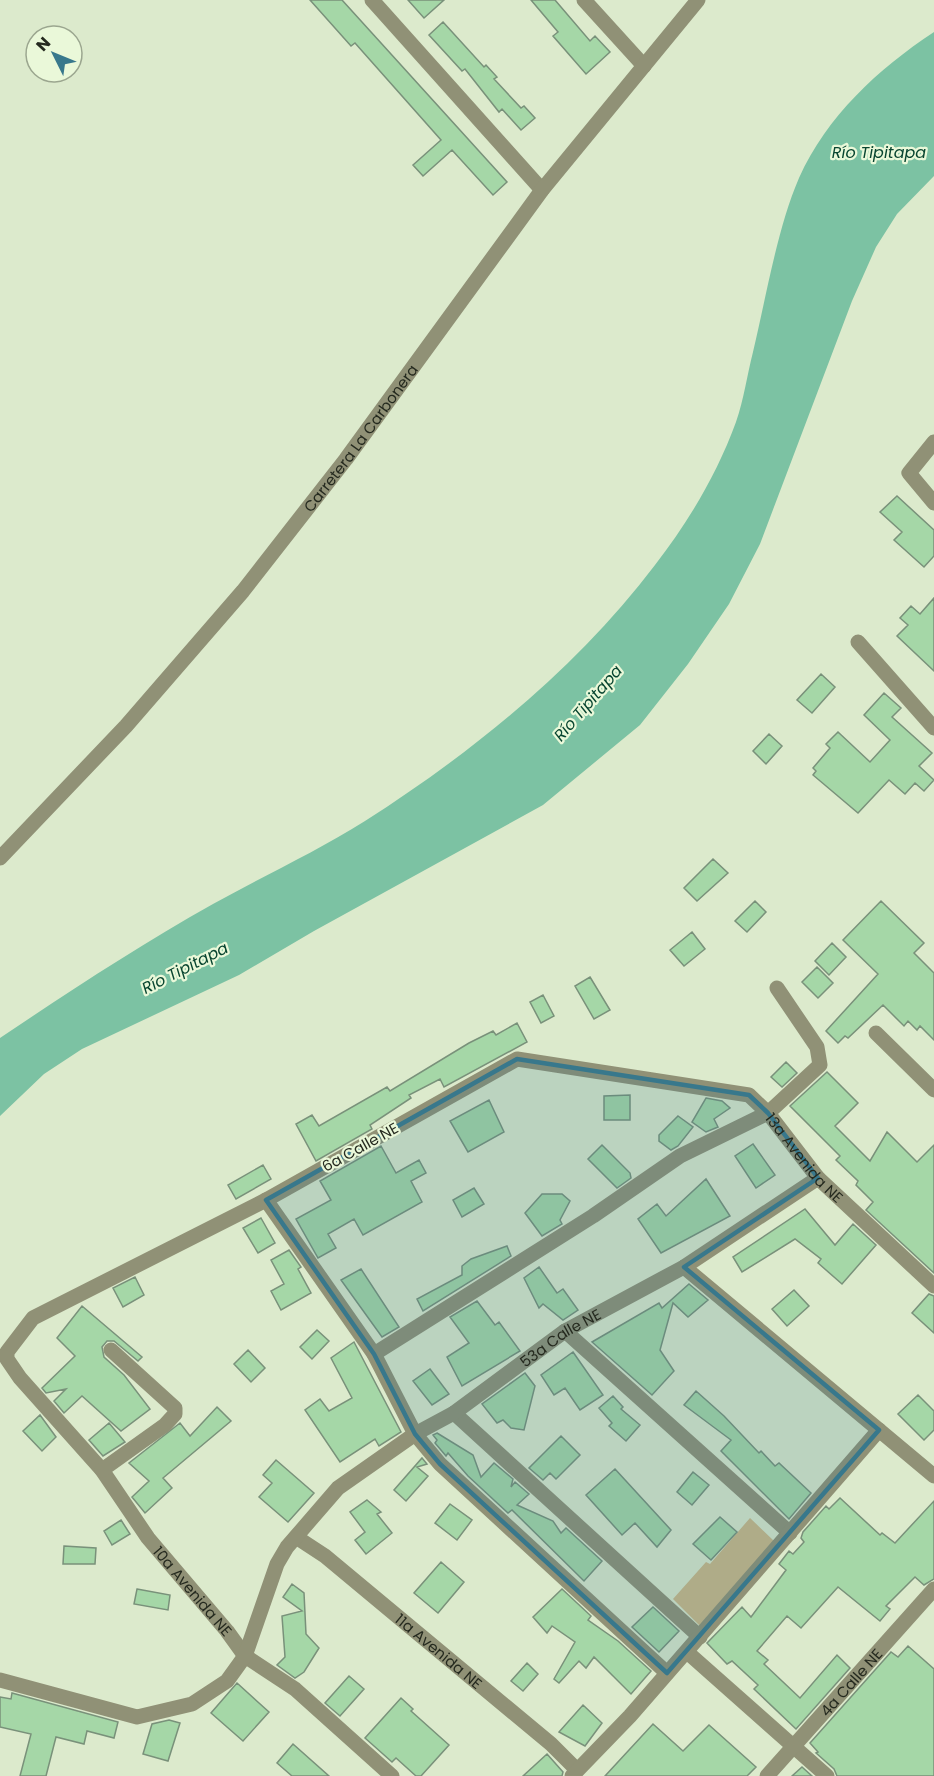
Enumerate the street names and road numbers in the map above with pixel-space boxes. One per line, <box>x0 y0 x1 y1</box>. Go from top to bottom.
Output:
street label: Carretera La Carbonera <box>298 360 422 516</box>
street label: 13a Avenida NE <box>761 1108 848 1207</box>
street label: 6a Calle NE <box>318 1117 402 1177</box>
street label: 53a Calle NE <box>515 1303 604 1372</box>
street label: 10a Avenida NE <box>149 1541 237 1640</box>
street label: 11a Avenida NE <box>391 1608 487 1693</box>
street label: 4a Calle NE <box>815 1644 887 1720</box>

